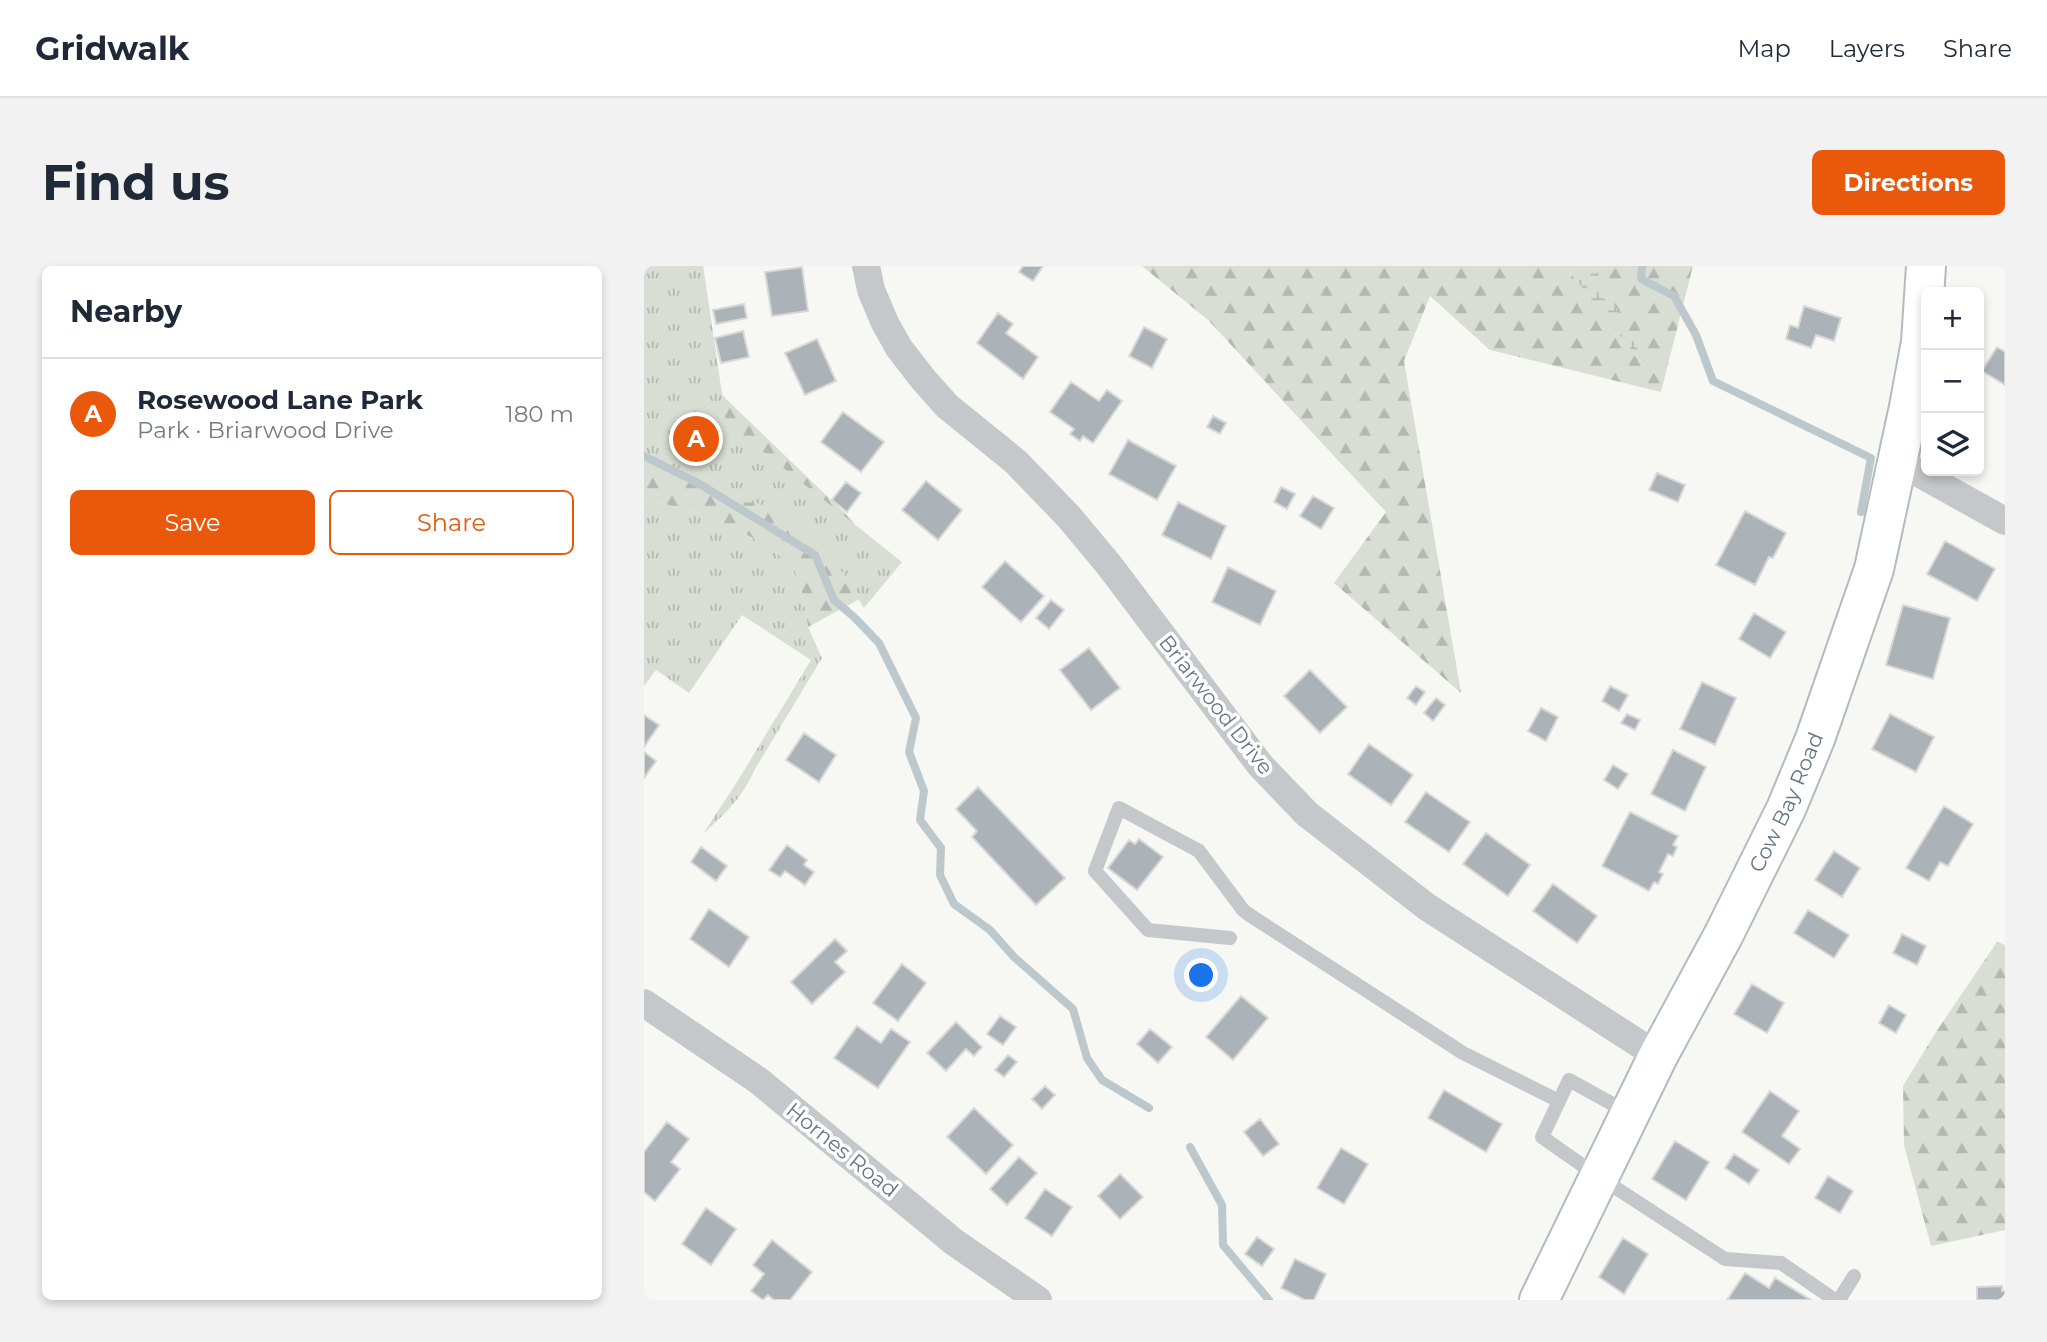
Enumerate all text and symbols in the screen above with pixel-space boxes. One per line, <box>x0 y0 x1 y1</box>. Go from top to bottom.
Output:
text: Gridwalk <box>35 28 189 68</box>
text: Map <box>1737 34 1791 63</box>
text: Layers <box>1829 34 1905 63</box>
text: Share <box>1943 34 2012 63</box>
button: Directions <box>1812 150 2005 215</box>
text: Find us <box>42 153 230 212</box>
map controls <box>1921 287 1984 476</box>
button: + <box>1921 287 1984 350</box>
text: Nearby <box>70 293 182 330</box>
button: − <box>1921 350 1984 413</box>
text: Rosewood Lane Park <box>137 384 423 416</box>
text: A <box>84 400 102 428</box>
text: 180 m <box>505 400 574 428</box>
pin: A <box>673 413 719 465</box>
button: layers <box>1921 413 1984 476</box>
text: Park · Briarwood Drive <box>137 416 394 444</box>
button: Save <box>70 490 315 555</box>
button: Share <box>329 490 574 555</box>
street label: Briarwood Drive <box>1154 630 1279 779</box>
street label: Cow Bay Road <box>1744 728 1828 876</box>
your location <box>1184 958 1218 992</box>
street label: Hornes Road <box>782 1097 903 1202</box>

